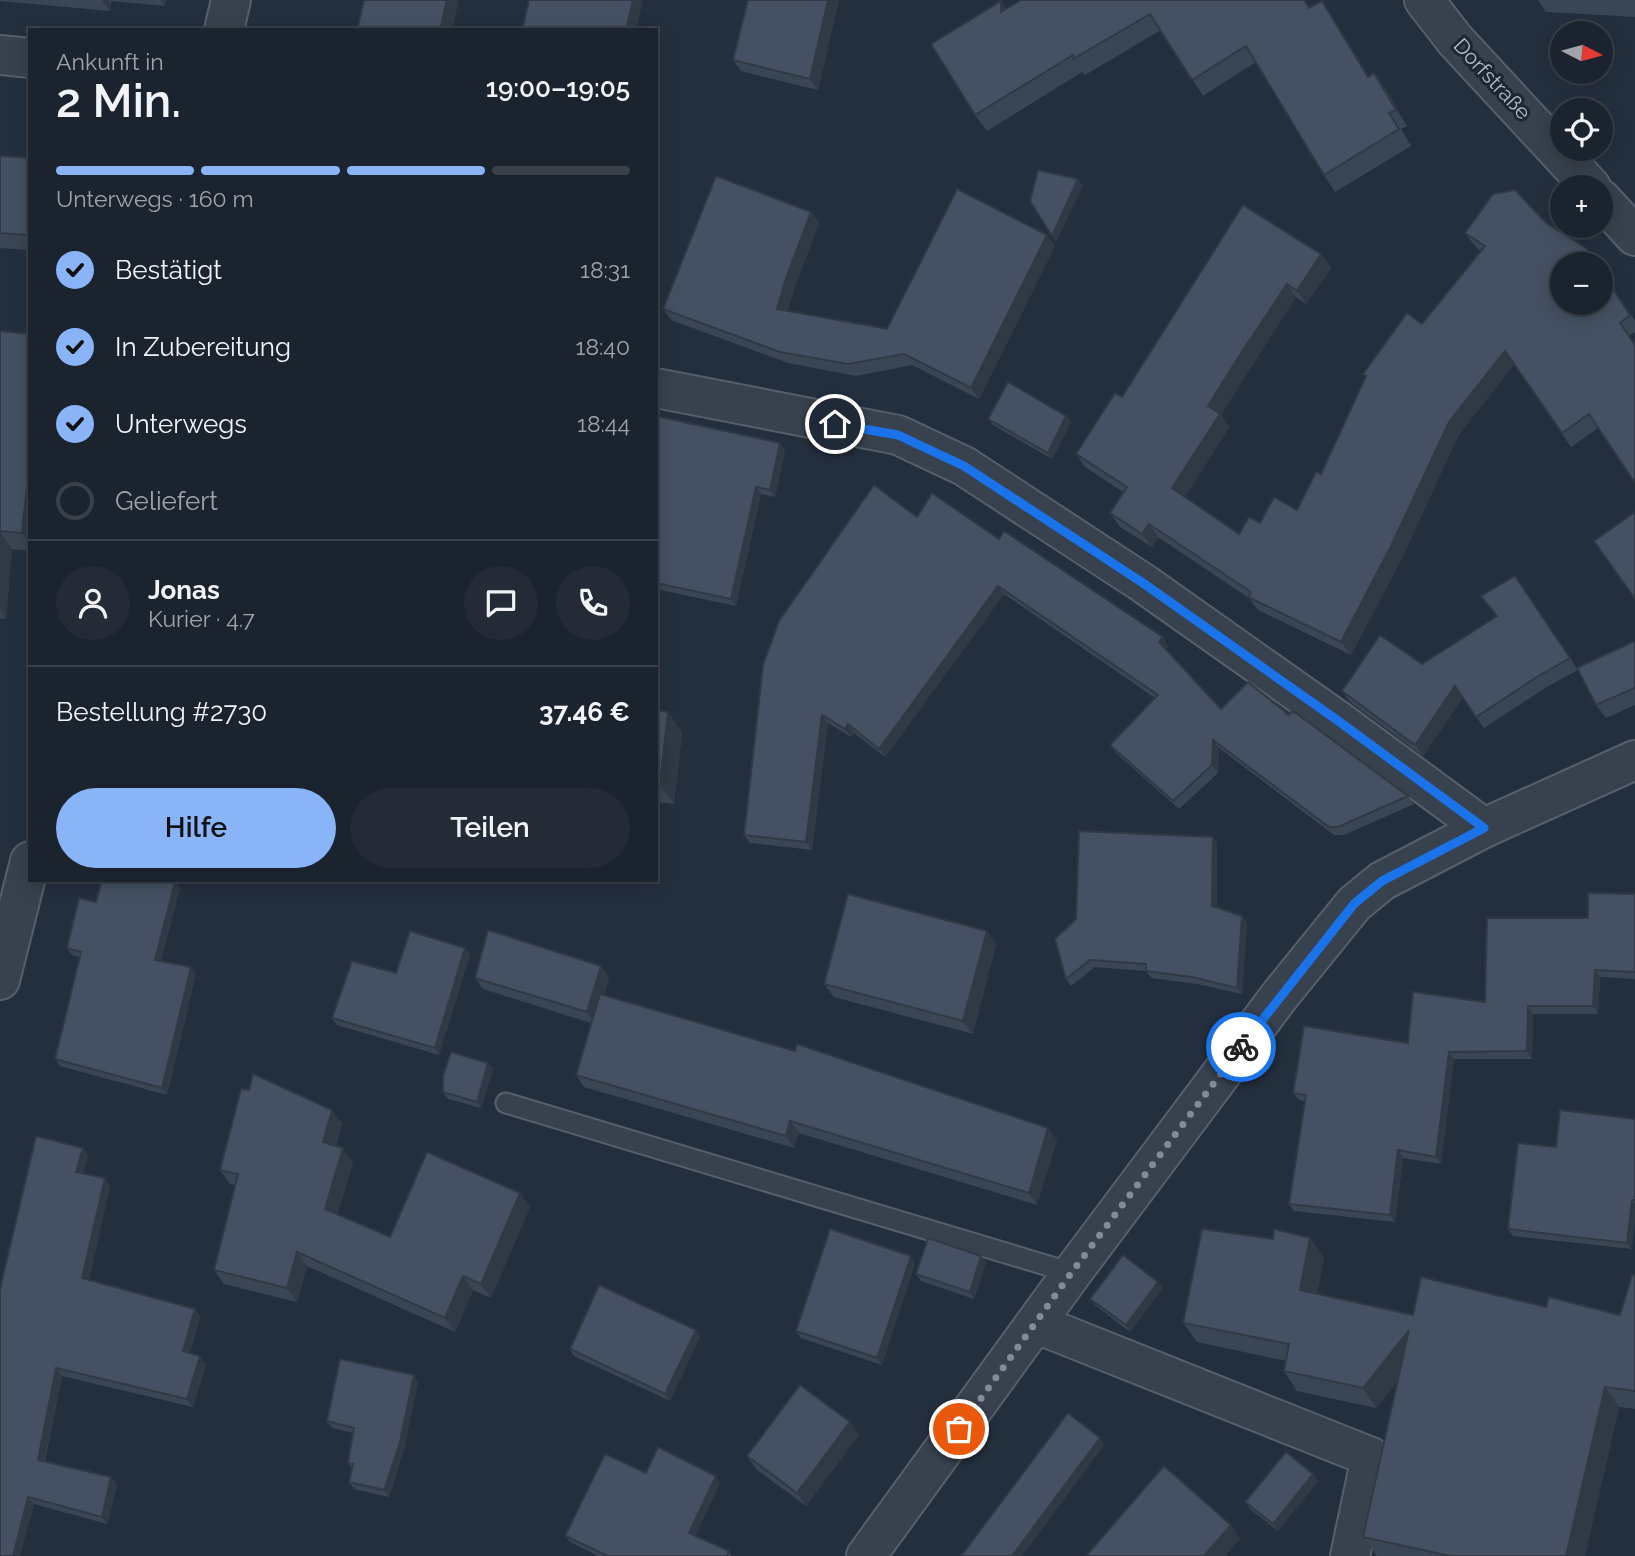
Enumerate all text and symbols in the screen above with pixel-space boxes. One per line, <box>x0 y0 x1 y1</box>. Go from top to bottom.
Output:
north arrow <box>1550 21 1614 84</box>
map controls <box>1550 21 1613 315</box>
street label: Dorfstraße <box>1449 33 1536 124</box>
text: Ankunft in <box>56 48 164 75</box>
text: 19:00–19:05 <box>486 73 630 103</box>
text: 2 Min. <box>56 74 181 128</box>
button: locate <box>1550 98 1613 161</box>
button: + <box>1550 175 1613 238</box>
text: Unterwegs · 160 m <box>56 185 254 212</box>
icon: check <box>56 251 94 289</box>
button: − <box>1550 252 1613 315</box>
text: Bestätigt <box>115 255 222 285</box>
text: 18:31 <box>580 256 630 283</box>
icon: check <box>56 328 94 366</box>
text: In Zubereitung <box>115 332 291 362</box>
text: 18:40 <box>576 333 630 360</box>
pin <box>805 394 865 454</box>
icon: check <box>56 405 94 443</box>
icon: home <box>816 405 854 443</box>
text: Unterwegs <box>115 409 247 439</box>
text: 18:44 <box>577 410 630 437</box>
text: Geliefert <box>115 486 218 516</box>
button: person <box>56 566 130 640</box>
button: chat <box>464 566 538 640</box>
button: phone <box>556 566 630 640</box>
text: Jonas <box>148 575 220 605</box>
text: Kurier · 4.7 <box>148 605 255 632</box>
text: Bestellung #2730 <box>56 697 267 727</box>
text: 37.46 € <box>539 697 630 727</box>
button: Hilfe <box>56 788 336 868</box>
button: Teilen <box>350 788 630 868</box>
courier <box>1206 1012 1276 1082</box>
icon: bike <box>1222 1028 1260 1066</box>
pin <box>929 1399 989 1459</box>
icon: bag <box>940 1410 978 1448</box>

